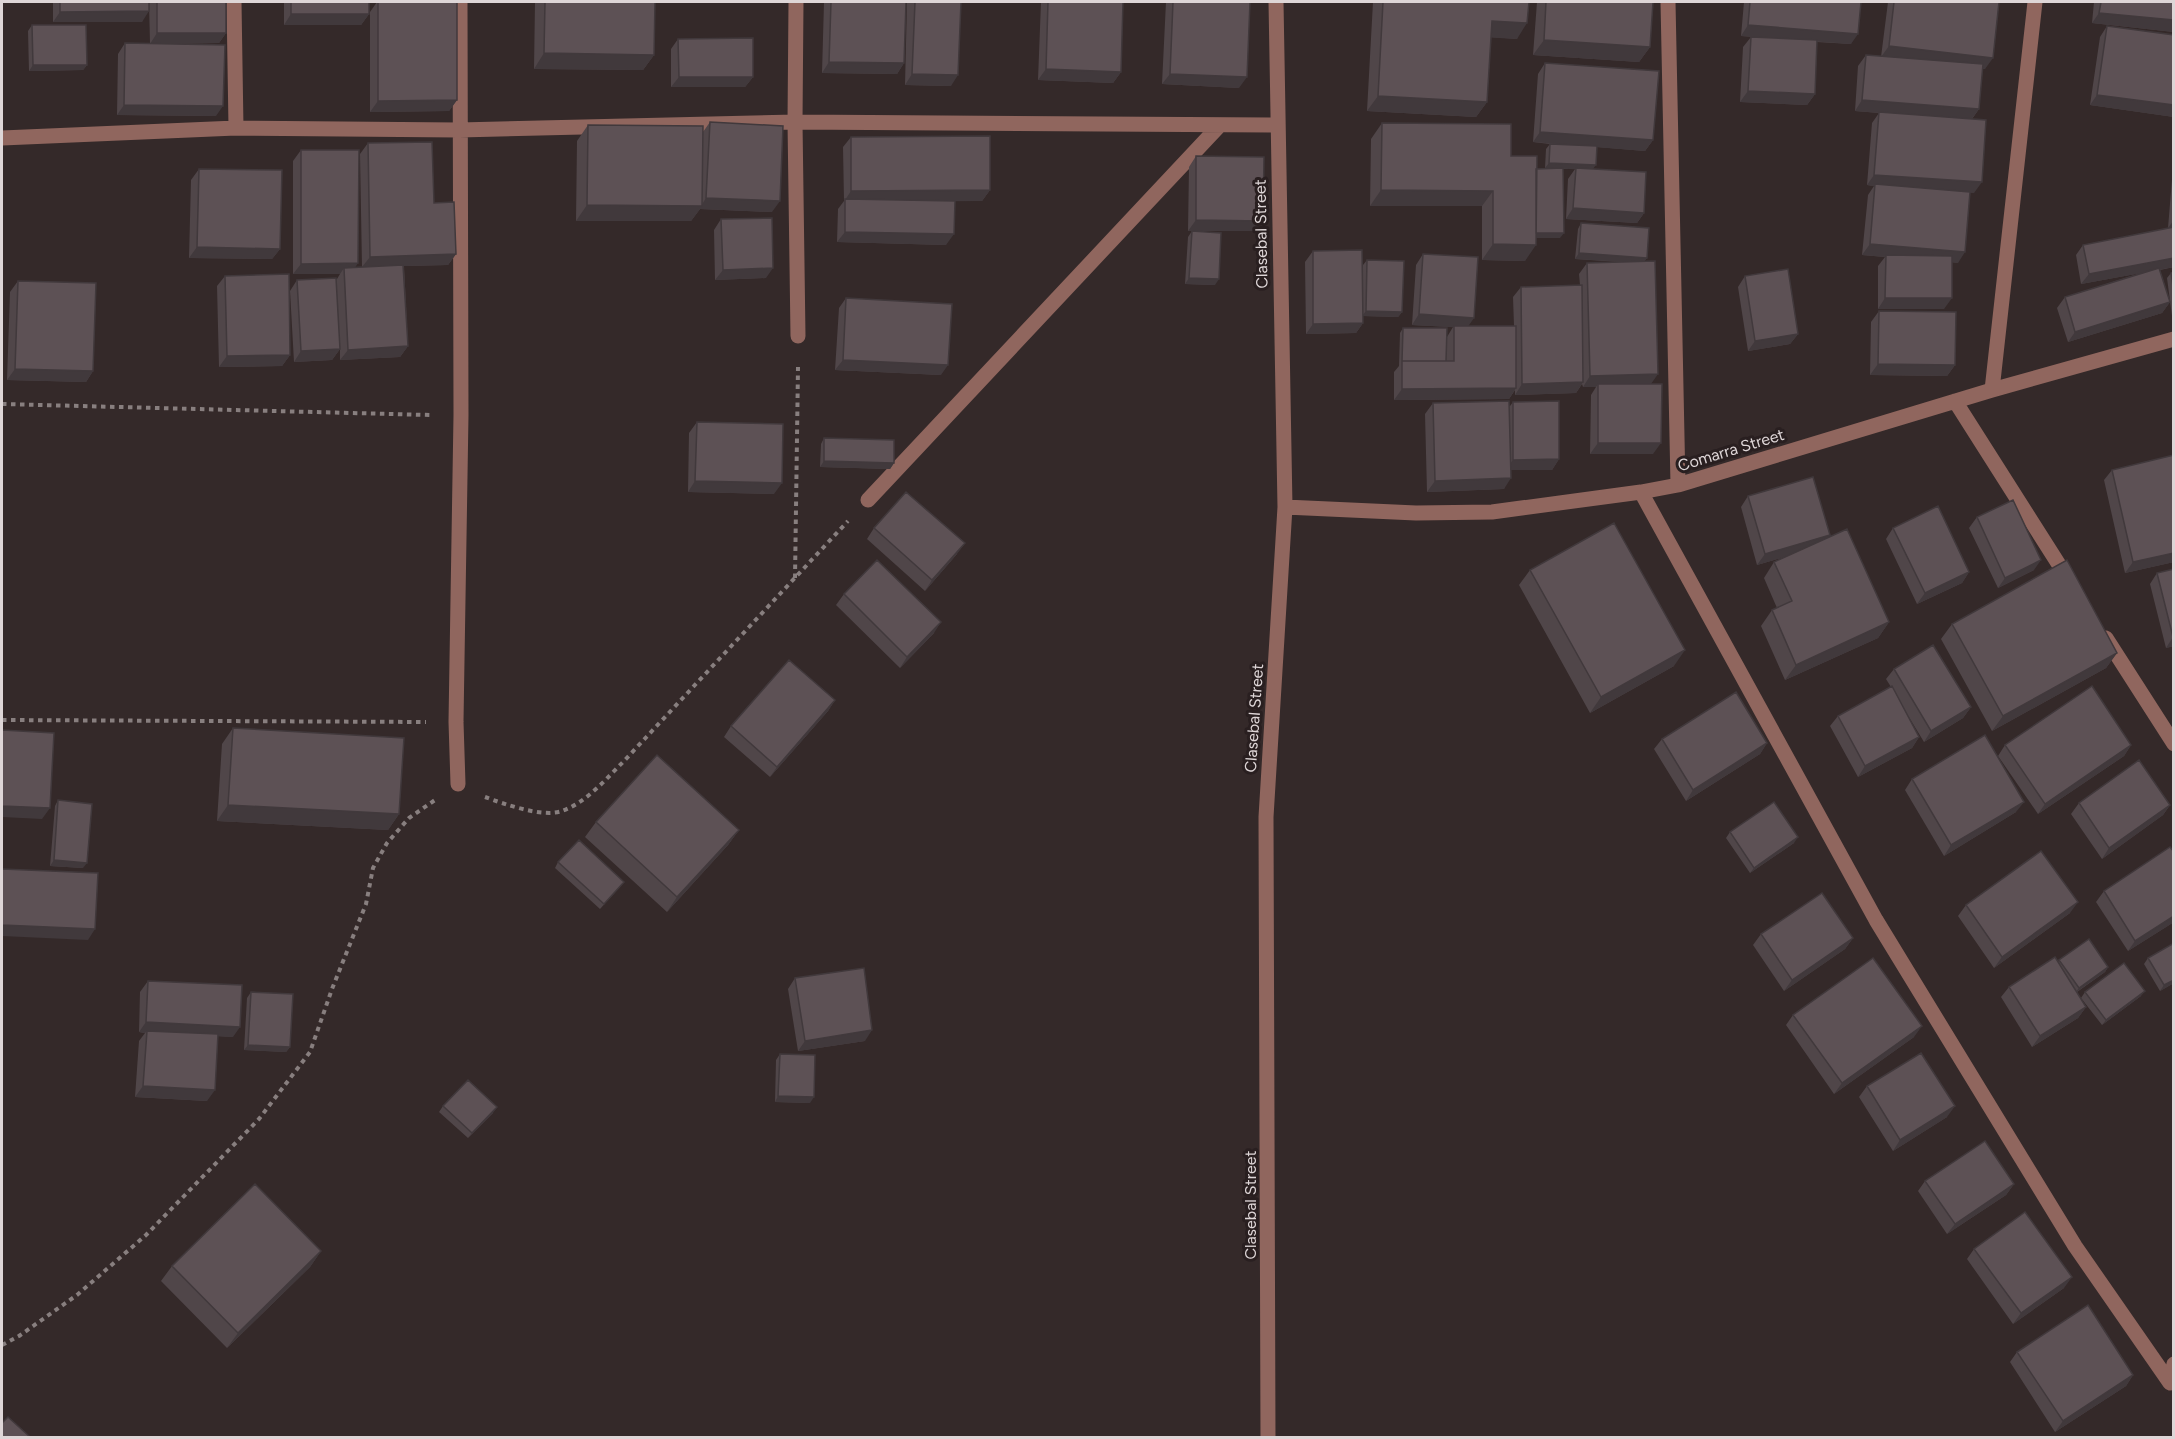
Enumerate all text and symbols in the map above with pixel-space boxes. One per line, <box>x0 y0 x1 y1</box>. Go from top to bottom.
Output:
street label: Clasebal Street <box>1251 179 1271 289</box>
street label: Comarra Street <box>1675 425 1787 475</box>
street label: Clasebal Street <box>1241 663 1267 773</box>
street label: Clasebal Street <box>1241 1150 1260 1260</box>

